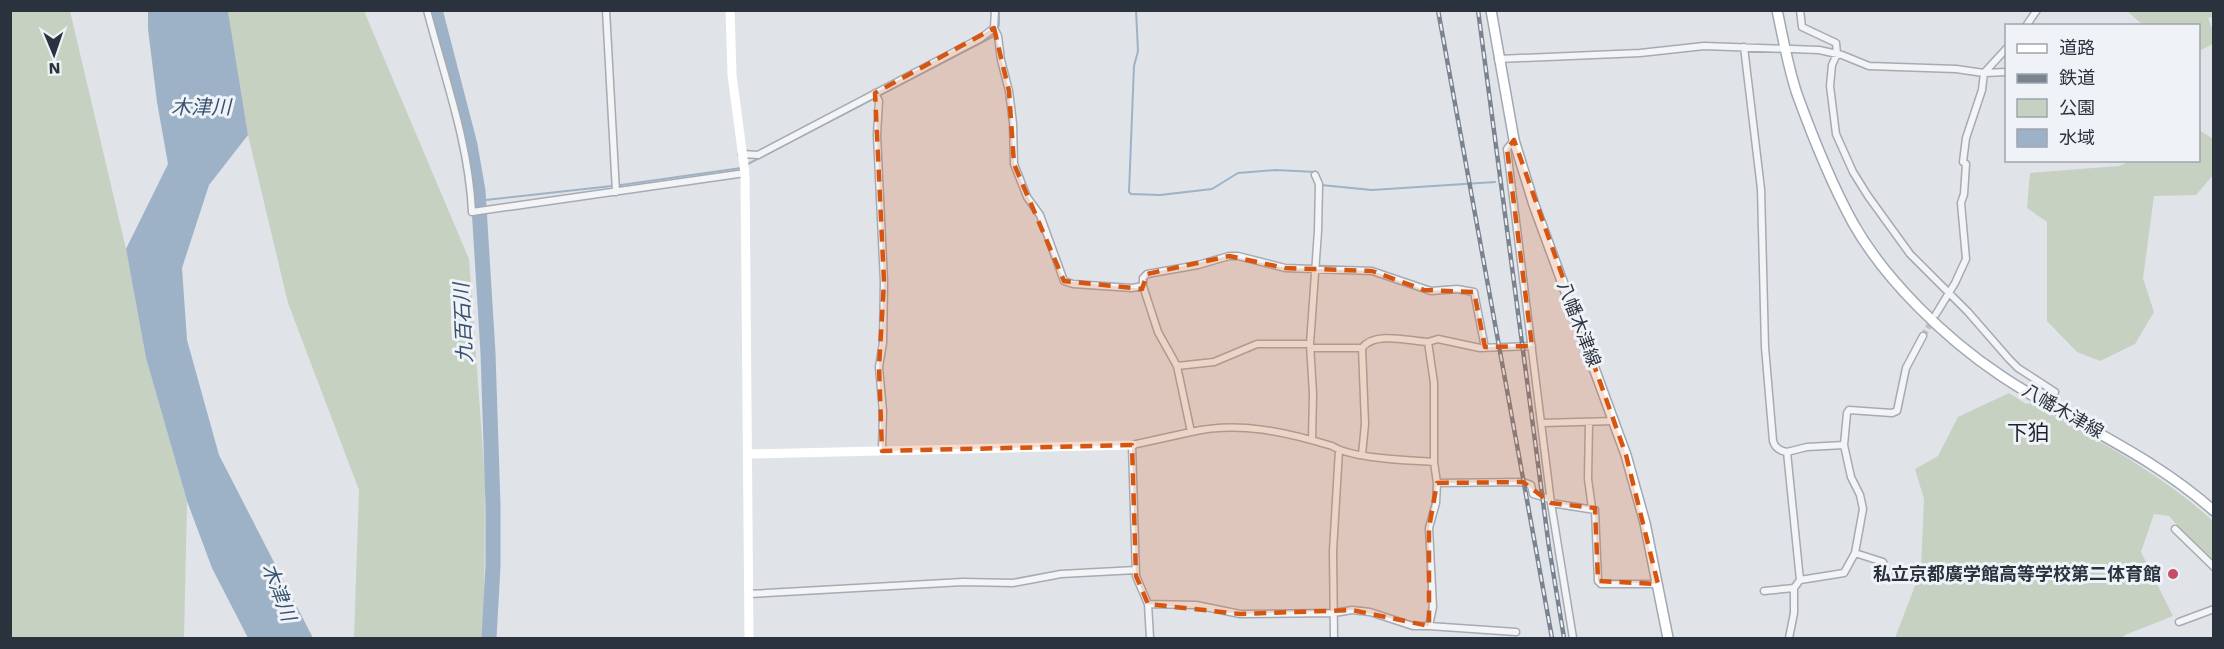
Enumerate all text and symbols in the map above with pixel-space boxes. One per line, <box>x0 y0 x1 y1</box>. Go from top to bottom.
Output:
north arrow <box>24 24 84 84</box>
legend <box>2005 24 2200 162</box>
text: 道路 <box>2059 37 2095 58</box>
text: N <box>48 59 61 78</box>
text: 鉄道 <box>2059 67 2095 88</box>
water label: 木津川 <box>171 95 233 119</box>
text: 公園 <box>2059 97 2095 118</box>
text: 水域 <box>2059 127 2095 148</box>
street label: 八幡木津線 <box>1554 278 1605 370</box>
water label: 九百石川 <box>449 280 477 364</box>
street label: 八幡木津線 <box>2019 379 2107 442</box>
district label: 下狛 <box>2007 420 2049 445</box>
water label: 木津川 <box>257 560 302 626</box>
place label: 私立京都廣学館高等学校第二体育館 <box>1873 563 2161 584</box>
marker: 私立京都廣学館高等学校第二体育館 <box>2166 567 2180 581</box>

